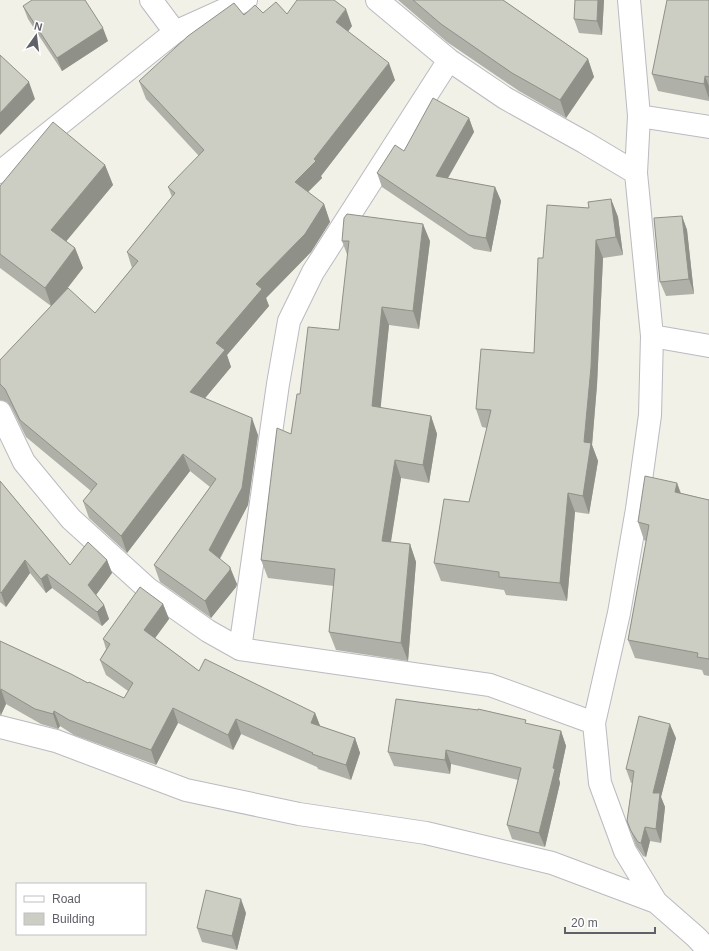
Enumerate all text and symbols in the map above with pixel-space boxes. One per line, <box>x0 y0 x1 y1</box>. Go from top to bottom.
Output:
north arrow <box>16 16 56 56</box>
text: N <box>33 20 44 33</box>
legend <box>16 883 146 935</box>
text: Road <box>52 892 81 906</box>
scale bar <box>565 909 655 935</box>
text: Building <box>52 912 95 926</box>
text: 20 m <box>571 916 598 930</box>

